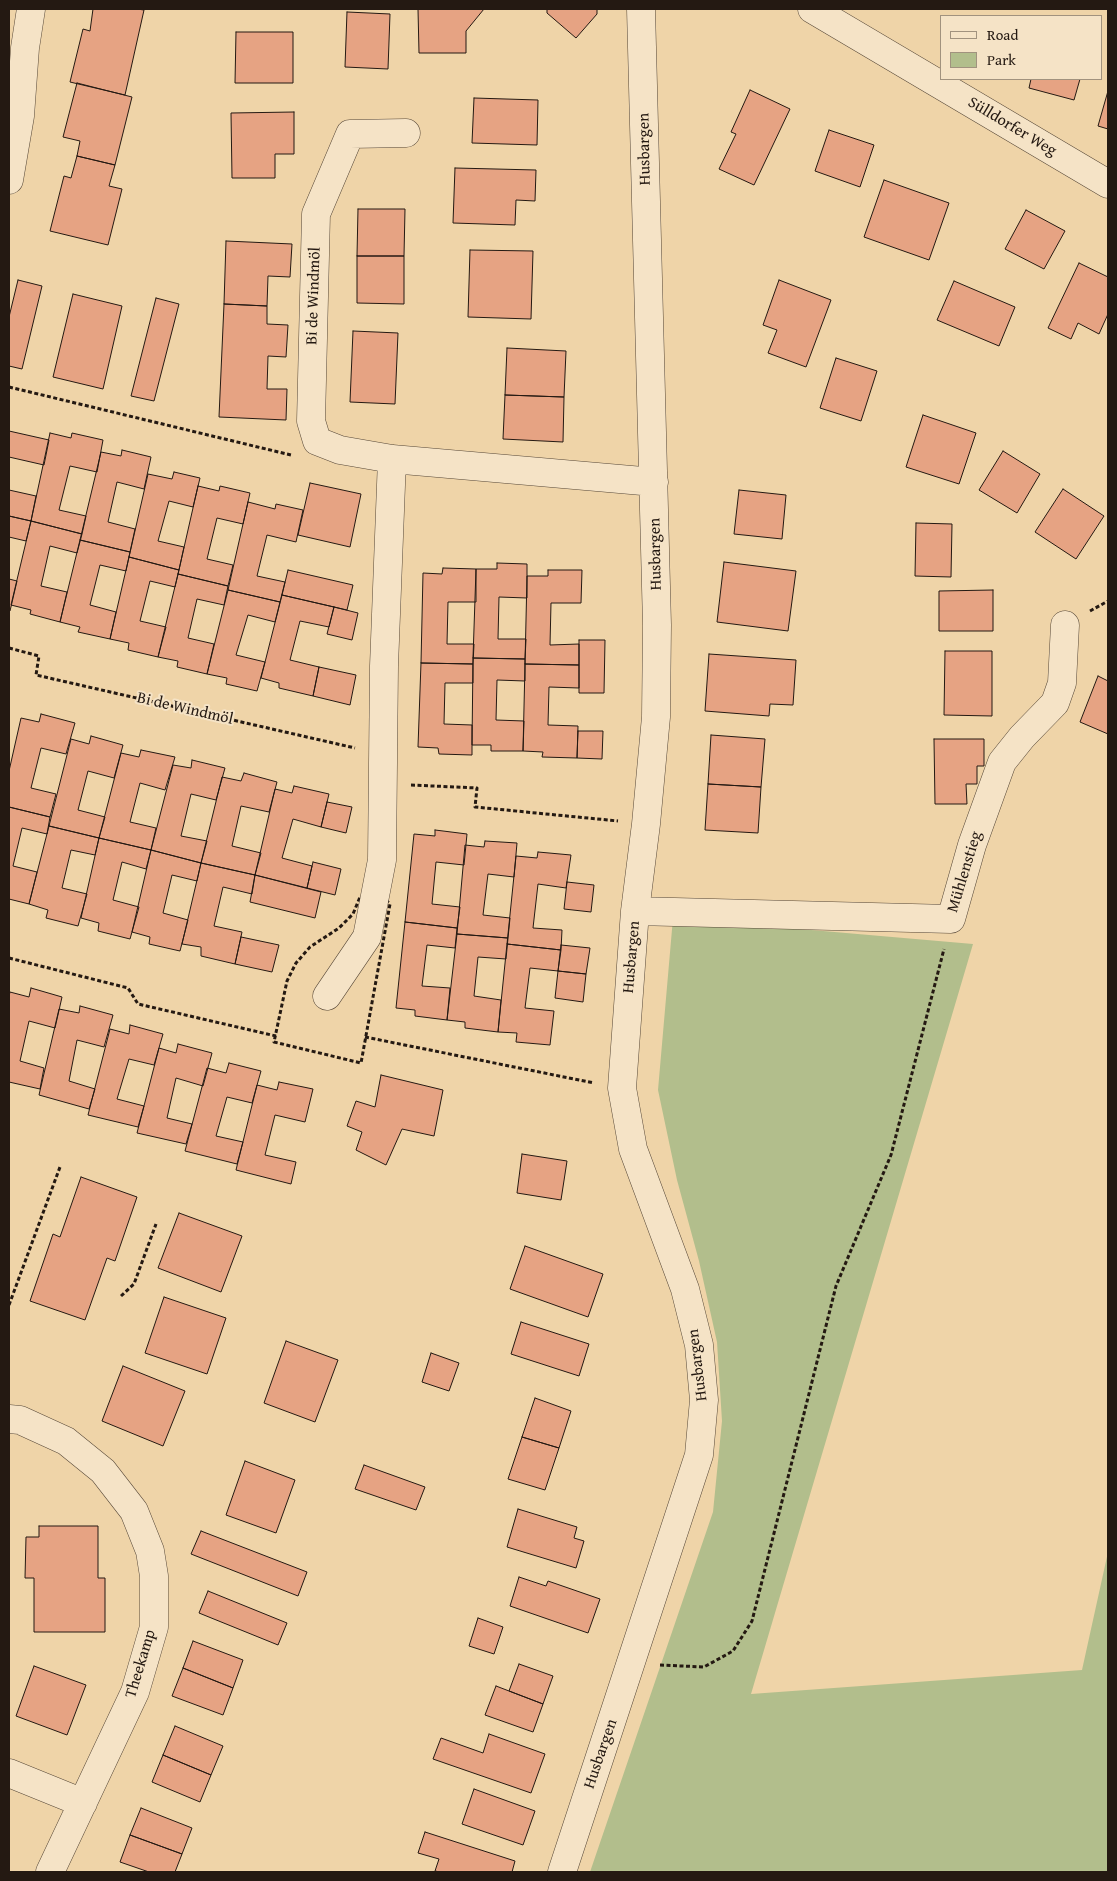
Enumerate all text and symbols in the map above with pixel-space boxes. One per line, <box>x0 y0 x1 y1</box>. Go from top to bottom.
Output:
legend <box>940 15 1102 80</box>
text: Road <box>987 24 1018 45</box>
text: Park <box>987 49 1016 70</box>
street label: Sülldorfer Weg <box>964 93 1060 161</box>
street label: Husbargen <box>635 113 655 185</box>
street label: Bi de Windmöl <box>303 247 325 345</box>
street label: Husbargen <box>646 518 666 590</box>
street label: Bi de Windmöl <box>135 689 235 729</box>
street label: Mühlenstieg <box>944 829 986 915</box>
street label: Husbargen <box>619 920 645 994</box>
street label: Husbargen <box>684 1328 712 1402</box>
street label: Theekamp <box>122 1628 160 1700</box>
street label: Husbargen <box>580 1717 622 1791</box>

